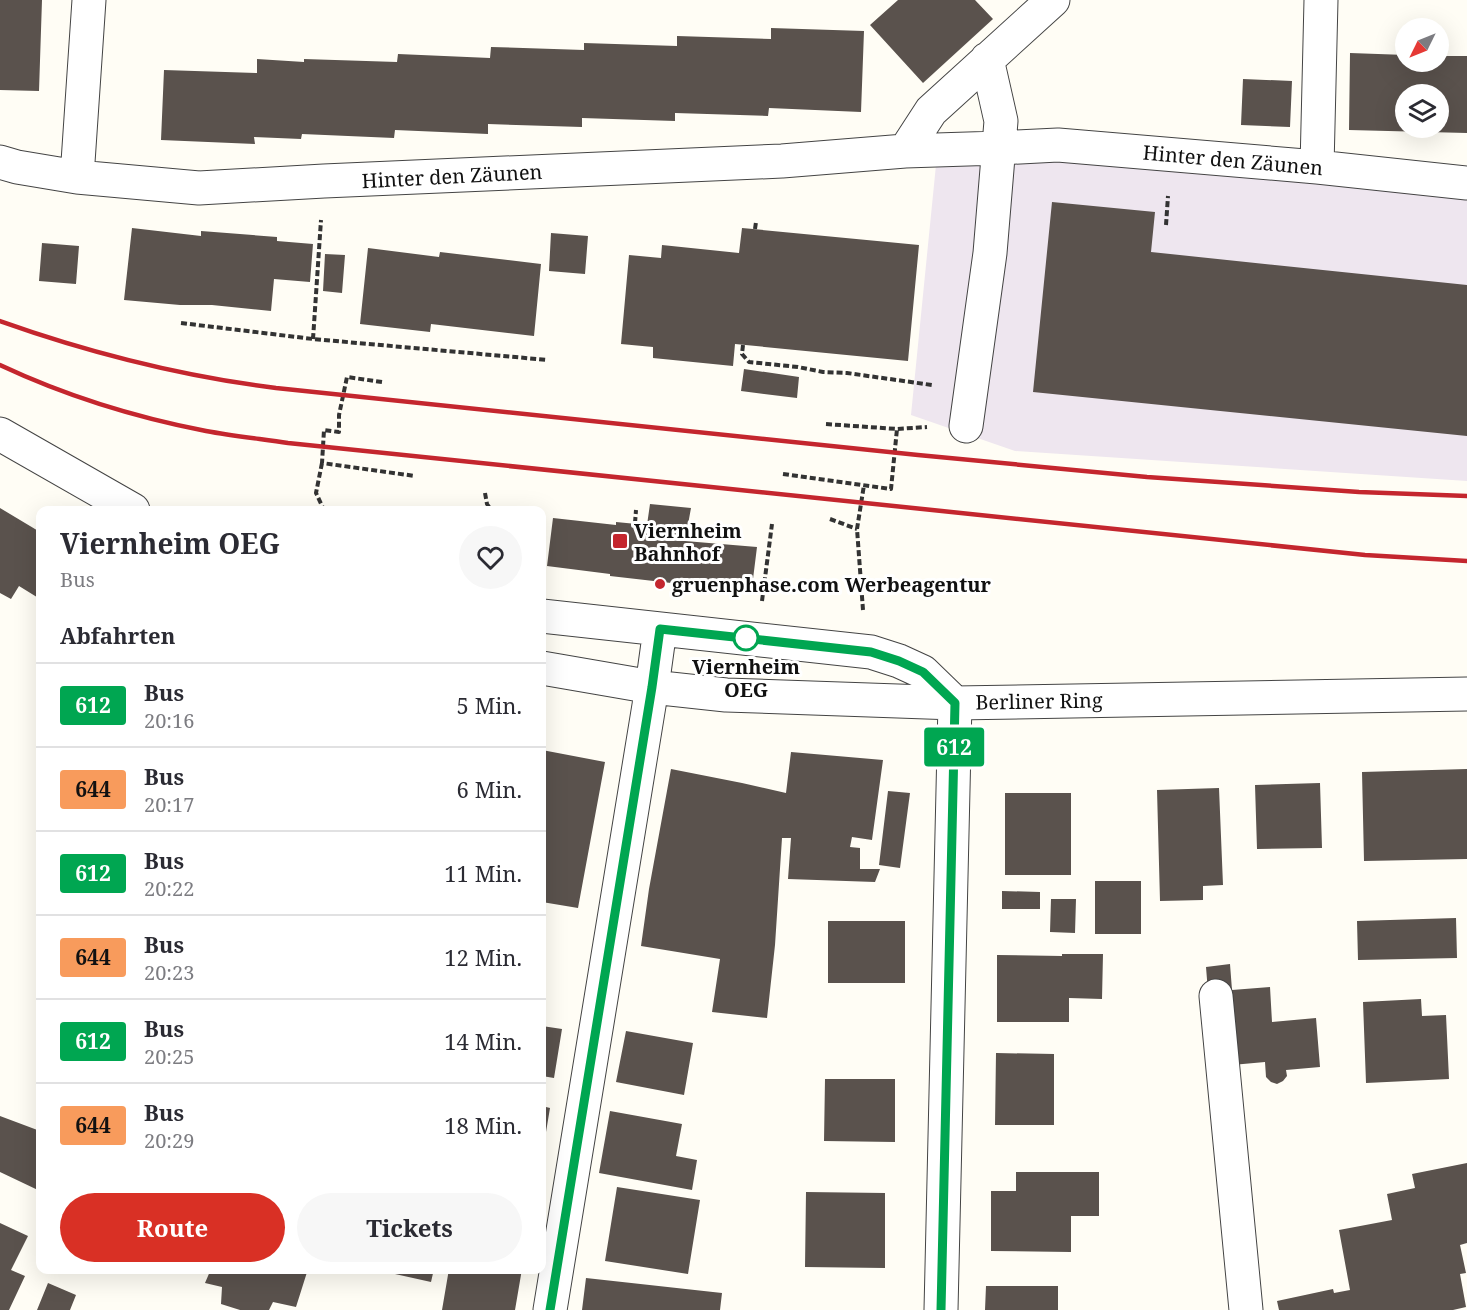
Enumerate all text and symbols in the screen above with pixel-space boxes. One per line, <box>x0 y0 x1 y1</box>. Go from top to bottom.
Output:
north arrow <box>1395 18 1449 72</box>
map controls <box>1395 18 1449 138</box>
button: layers <box>1395 84 1449 138</box>
street label: Hinter den Zäunen <box>1142 139 1324 181</box>
street label: Hinter den Zäunen <box>361 158 543 194</box>
place label: Viernheim Bahnhof <box>634 517 742 567</box>
text: Viernheim OEG <box>60 524 280 562</box>
button: heart <box>459 526 522 589</box>
marker: Viernheim Bahnhof <box>611 532 629 550</box>
text: Bus <box>60 566 95 593</box>
place label: gruenphase.com Werbeagentur <box>672 571 992 598</box>
marker: gruenphase.com Werbeagentur <box>653 577 667 591</box>
text: Abfahrten <box>60 620 175 650</box>
marker: Viernheim OEG <box>733 625 759 651</box>
place label: Viernheim OEG <box>692 653 800 703</box>
text: Bus <box>144 677 184 707</box>
street label: Berliner Ring <box>975 686 1103 716</box>
text: 5 Min. <box>457 690 522 720</box>
text: 612 <box>75 691 111 719</box>
text: 20:16 <box>144 707 194 734</box>
line badge: 612 <box>920 728 988 766</box>
text: 612 <box>936 733 972 761</box>
text: Bus <box>144 761 184 791</box>
text: 6 Min. <box>457 774 522 804</box>
text: 644 <box>75 775 111 803</box>
text: 20:17 <box>144 791 194 818</box>
text: Bus <box>144 845 184 875</box>
text: 11 Min. <box>444 858 522 888</box>
text: 612 <box>75 859 111 887</box>
text: 20:22 <box>144 875 194 902</box>
text: Bus <box>144 929 184 959</box>
text: 12 Min. <box>444 942 522 972</box>
text: 644 <box>75 943 111 971</box>
text: 20:23 <box>144 959 194 986</box>
text: Bus <box>144 1013 184 1043</box>
text: 14 Min. <box>444 1026 522 1056</box>
text: 612 <box>75 1027 111 1055</box>
text: 20:25 <box>144 1043 194 1070</box>
text: Bus <box>144 1097 184 1127</box>
text: 18 Min. <box>444 1110 522 1140</box>
text: 644 <box>75 1111 111 1139</box>
text: 20:29 <box>144 1127 194 1154</box>
button: Route <box>60 1193 285 1262</box>
button: Tickets <box>297 1193 522 1262</box>

